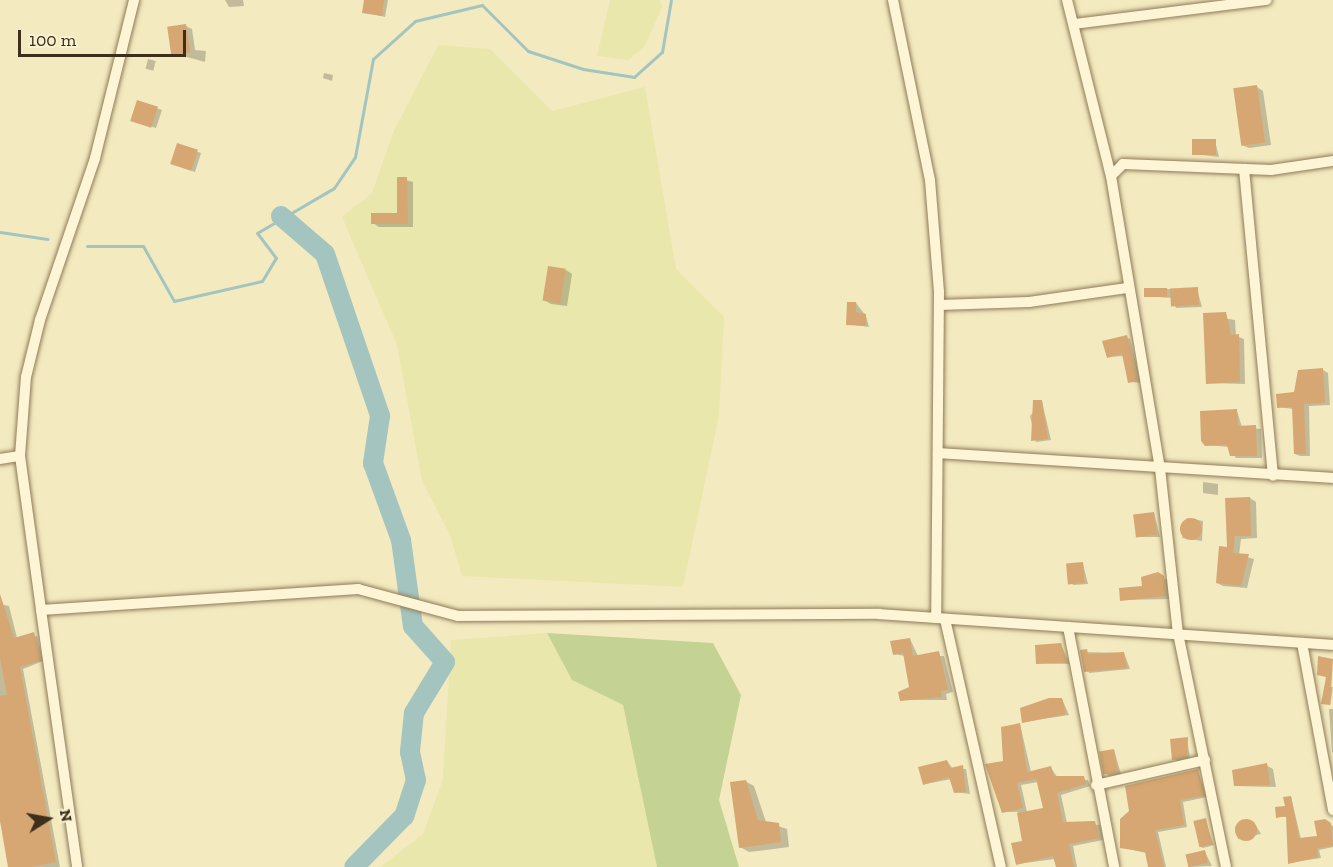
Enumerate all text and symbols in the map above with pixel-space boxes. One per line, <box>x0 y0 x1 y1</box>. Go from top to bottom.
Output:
scale bar <box>21 18 189 56</box>
text: 100 m <box>29 29 76 51</box>
north arrow <box>18 789 78 849</box>
text: N <box>56 808 77 823</box>

